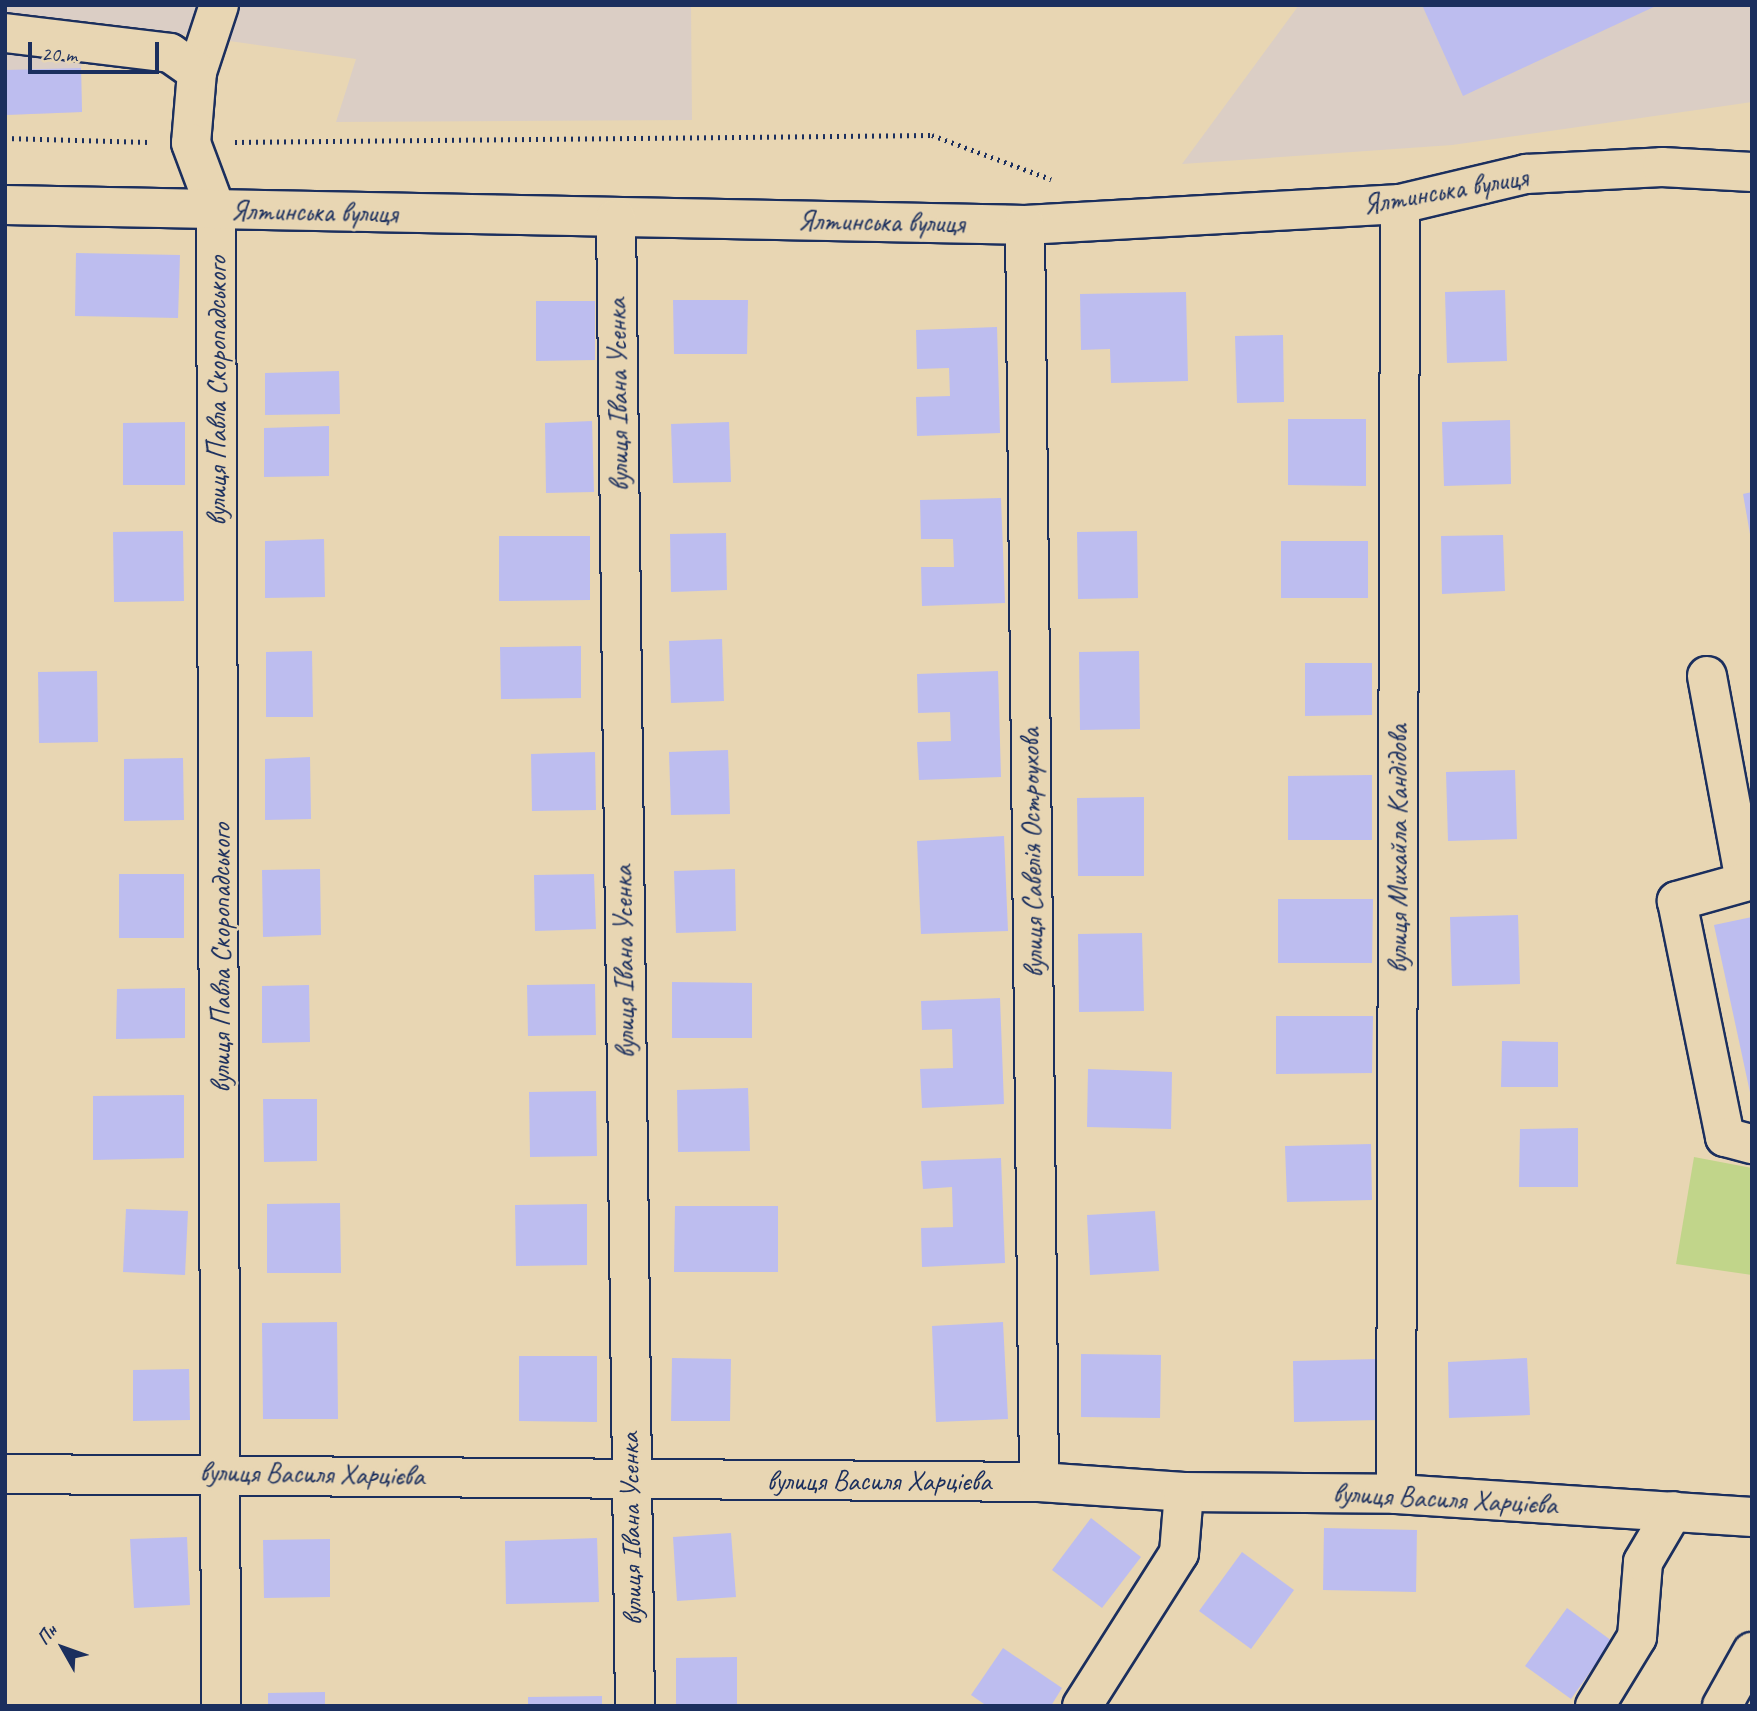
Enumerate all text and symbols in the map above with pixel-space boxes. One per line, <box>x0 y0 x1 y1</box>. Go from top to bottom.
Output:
scale bar <box>32 28 163 72</box>
text: 20 m <box>41 41 77 67</box>
street label: Ялтинська вулиця <box>1359 160 1531 222</box>
street label: Ялтинська вулиця <box>229 194 399 230</box>
street label: Ялтинська вулиця <box>796 204 966 240</box>
street label: вулиця Павла Скоропадського <box>200 255 234 527</box>
street label: вулиця Івана Усенка <box>600 299 636 491</box>
street label: вулиця Михайла Кандідова <box>1381 725 1415 973</box>
street label: вулиця Савелія Остроухова <box>1013 727 1051 979</box>
street label: вулиця Павла Скоропадського <box>204 822 238 1094</box>
street label: вулиця Івана Усенка <box>606 866 642 1058</box>
street label: вулиця Івана Усенка <box>613 1433 649 1625</box>
street label: вулиця Василя Харцієва <box>200 1455 424 1493</box>
street label: вулиця Василя Харцієва <box>767 1464 991 1498</box>
street label: вулиця Василя Харцієва <box>1332 1476 1558 1522</box>
north arrow <box>28 1613 98 1683</box>
text: Пн <box>31 1619 62 1650</box>

